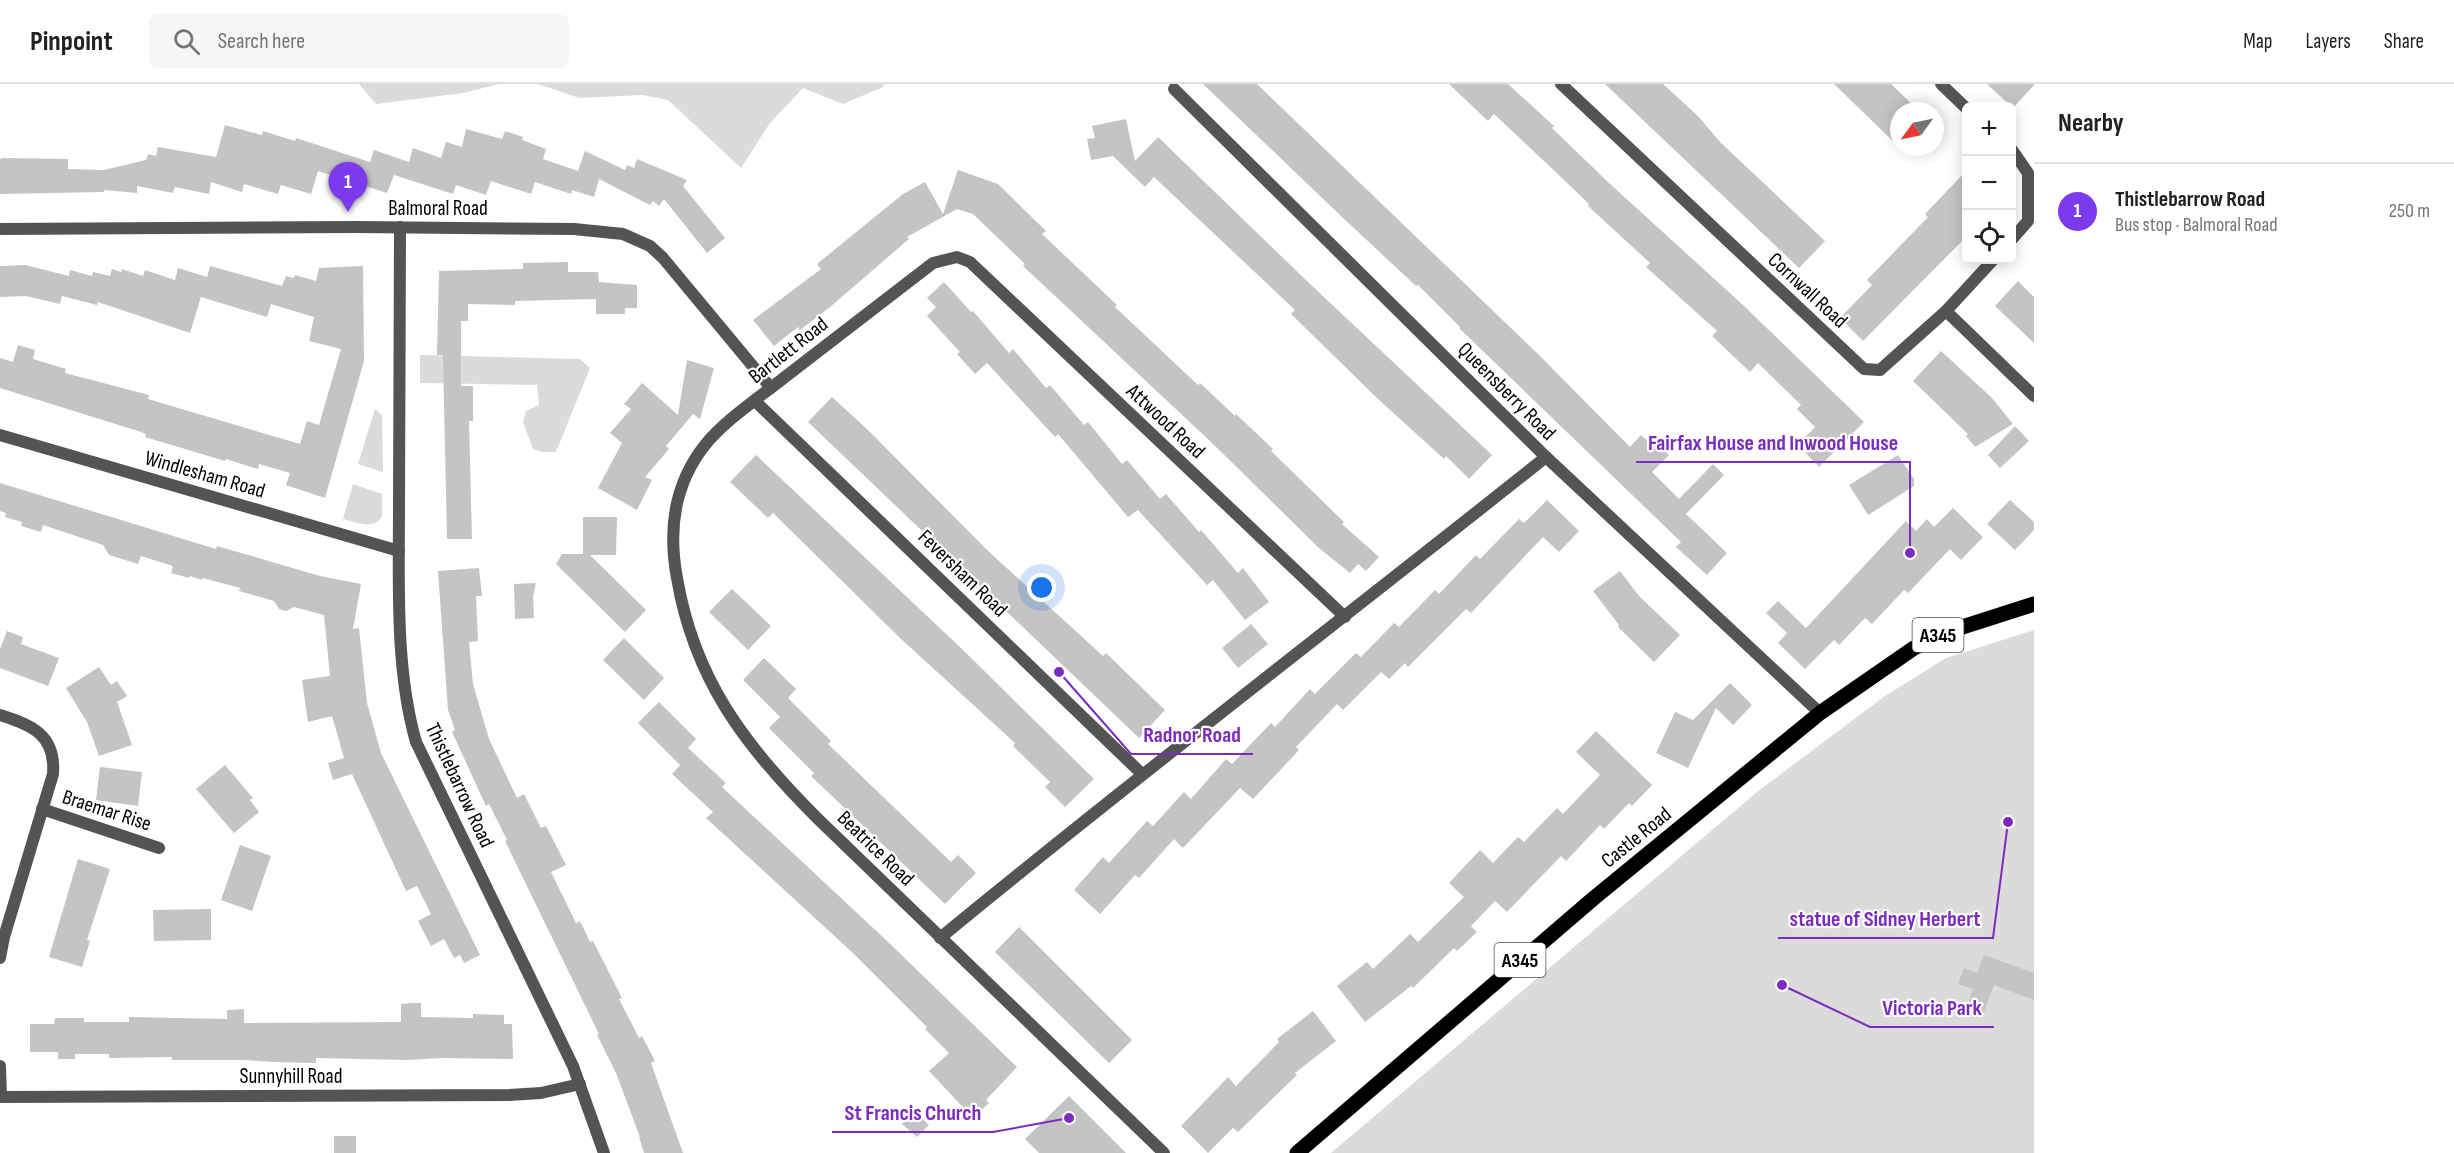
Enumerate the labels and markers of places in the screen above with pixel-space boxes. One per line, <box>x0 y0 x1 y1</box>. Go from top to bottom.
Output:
pin: 1 <box>328 162 368 212</box>
callout: Fairfax House and Inwood House <box>1636 422 1910 462</box>
callout: Radnor Road <box>1131 714 1253 754</box>
callout: statue of Sidney Herbert <box>1778 898 1993 938</box>
callout: Victoria Park <box>1870 987 1994 1027</box>
callout: St Francis Church <box>832 1092 993 1132</box>

